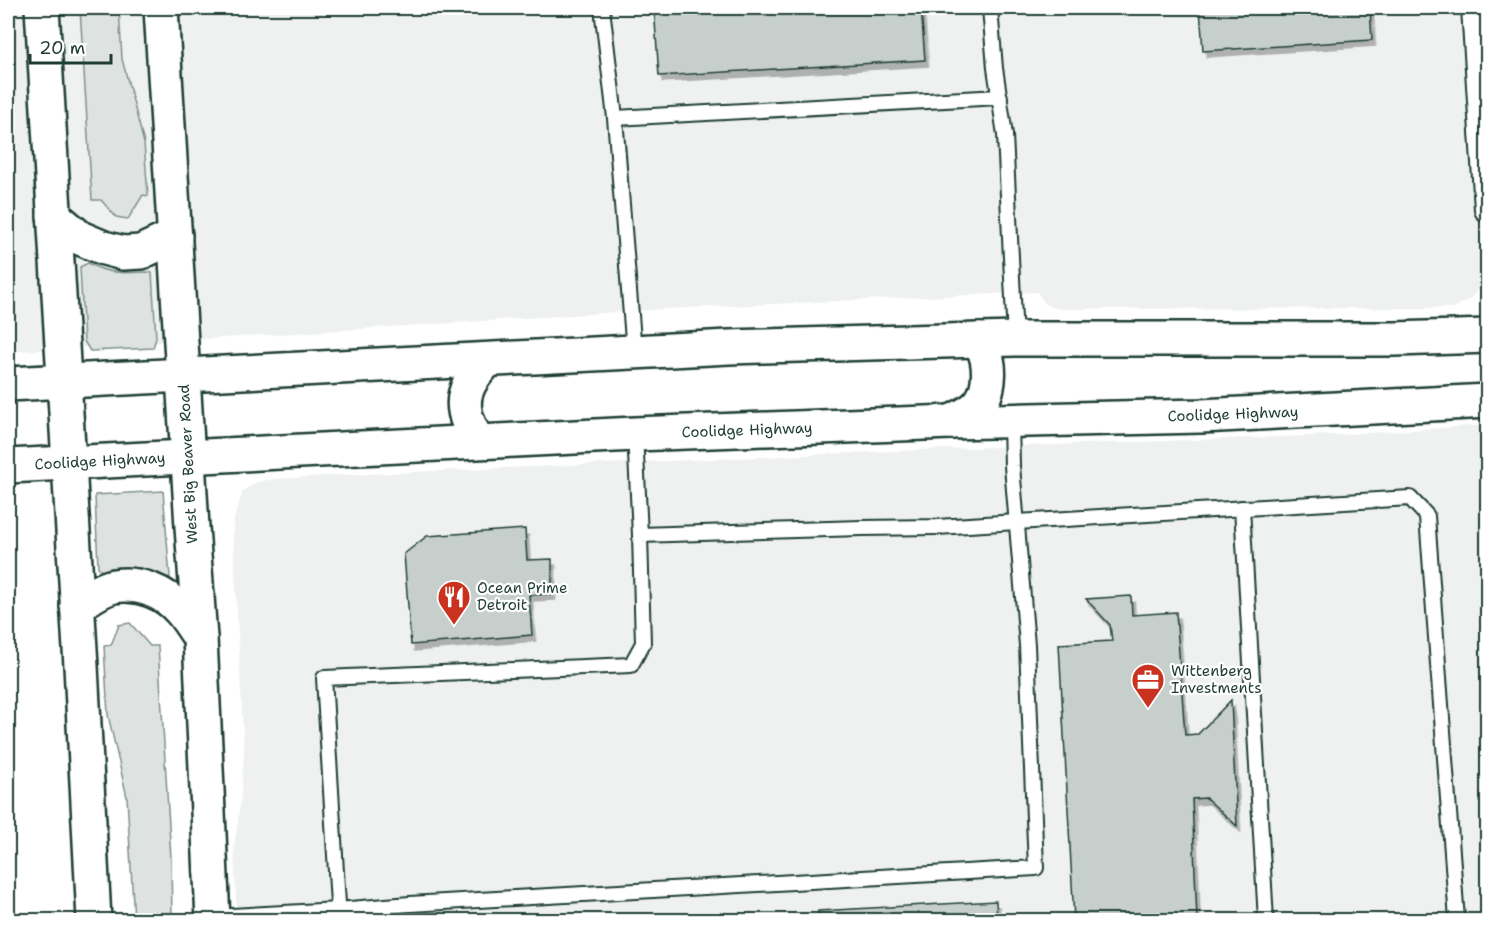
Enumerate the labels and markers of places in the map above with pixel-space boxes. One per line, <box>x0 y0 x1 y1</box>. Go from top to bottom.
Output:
place label: Ocean Prime Detroit <box>477 578 567 615</box>
restaurant icon: Ocean Prime Detroit <box>436 579 472 626</box>
place label: Wittenberg Investments <box>1171 661 1262 698</box>
office icon: Wittenberg Investments <box>1130 662 1166 709</box>

